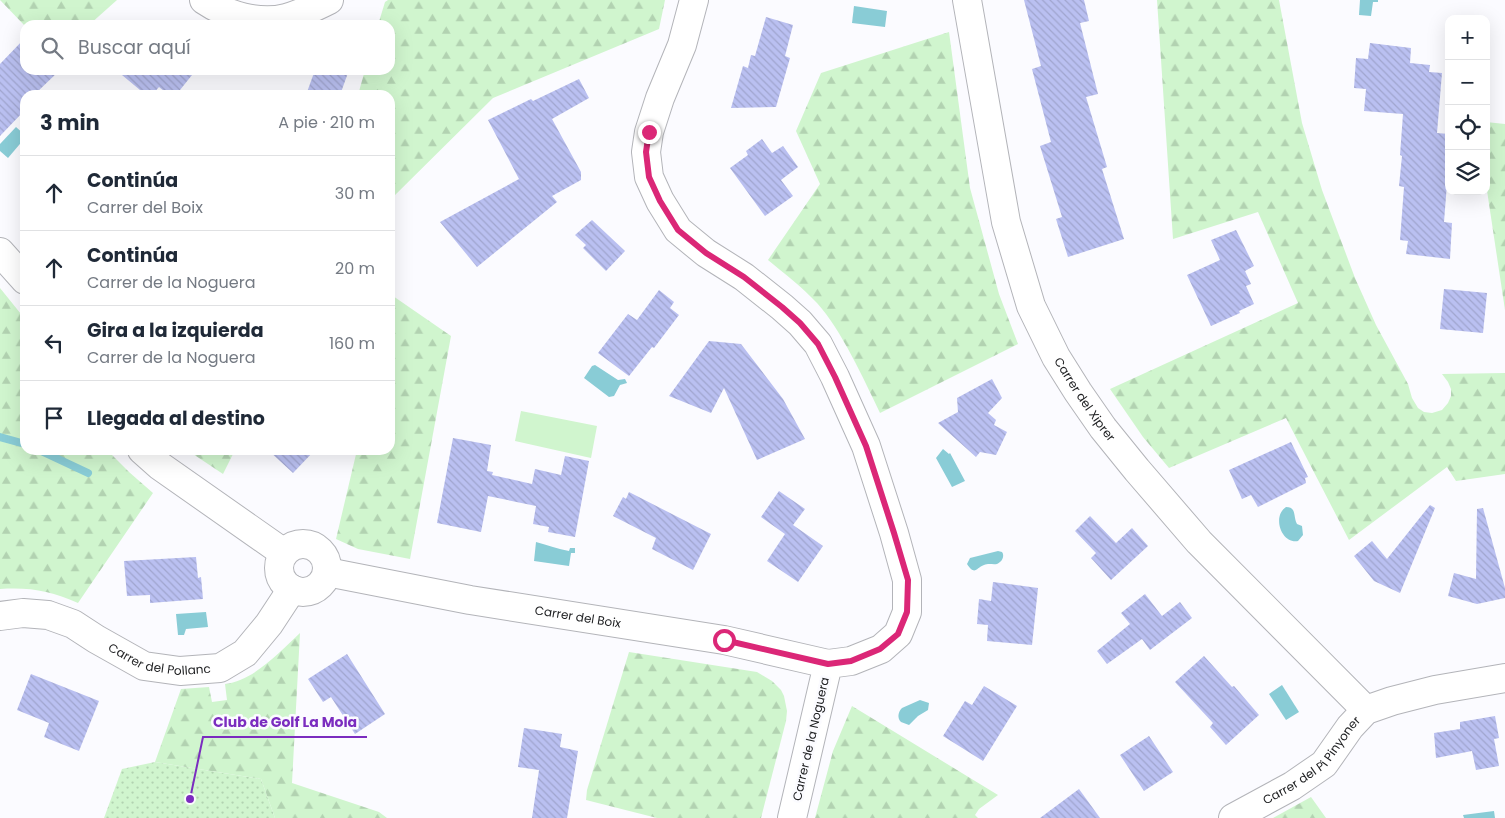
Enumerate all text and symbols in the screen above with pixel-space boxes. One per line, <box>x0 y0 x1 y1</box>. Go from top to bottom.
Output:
map controls <box>1445 15 1490 195</box>
button: + <box>1445 15 1490 60</box>
search box <box>20 20 395 75</box>
icon: search <box>38 34 66 62</box>
text: Buscar aquí <box>78 34 191 61</box>
button: − <box>1445 60 1490 105</box>
button: locate <box>1445 105 1490 150</box>
text: 3 min <box>40 108 100 137</box>
text: A pie · 210 m <box>278 111 375 134</box>
route end <box>638 121 661 144</box>
button: layers <box>1445 150 1490 195</box>
text: Continúa <box>87 167 178 194</box>
icon: ahead <box>40 179 68 207</box>
text: 30 m <box>335 182 375 205</box>
text: Carrer del Boix <box>87 196 203 219</box>
text: Continúa <box>87 242 178 269</box>
icon: ahead <box>40 254 68 282</box>
text: 20 m <box>335 257 375 280</box>
text: Carrer de la Noguera <box>87 271 256 294</box>
text: Gira a la izquierda <box>87 317 264 344</box>
icon: left <box>40 329 68 357</box>
text: 160 m <box>329 332 375 355</box>
text: Carrer de la Noguera <box>87 346 256 369</box>
street label: Carrer del Xiprer <box>1050 354 1120 445</box>
icon: arrive <box>40 404 68 432</box>
text: Llegada al destino <box>87 405 265 432</box>
street label: Carrer del Boix <box>534 601 623 632</box>
route start <box>713 629 736 652</box>
street label: Carrer del Pollanc <box>105 639 211 679</box>
street label: Carrer de la Noguera <box>788 675 833 802</box>
callout: Club de Golf La Mola <box>203 708 367 737</box>
text: Club de Golf La Mola <box>213 712 357 732</box>
street label: Carrer del Pi Pinyoner <box>1259 712 1364 808</box>

